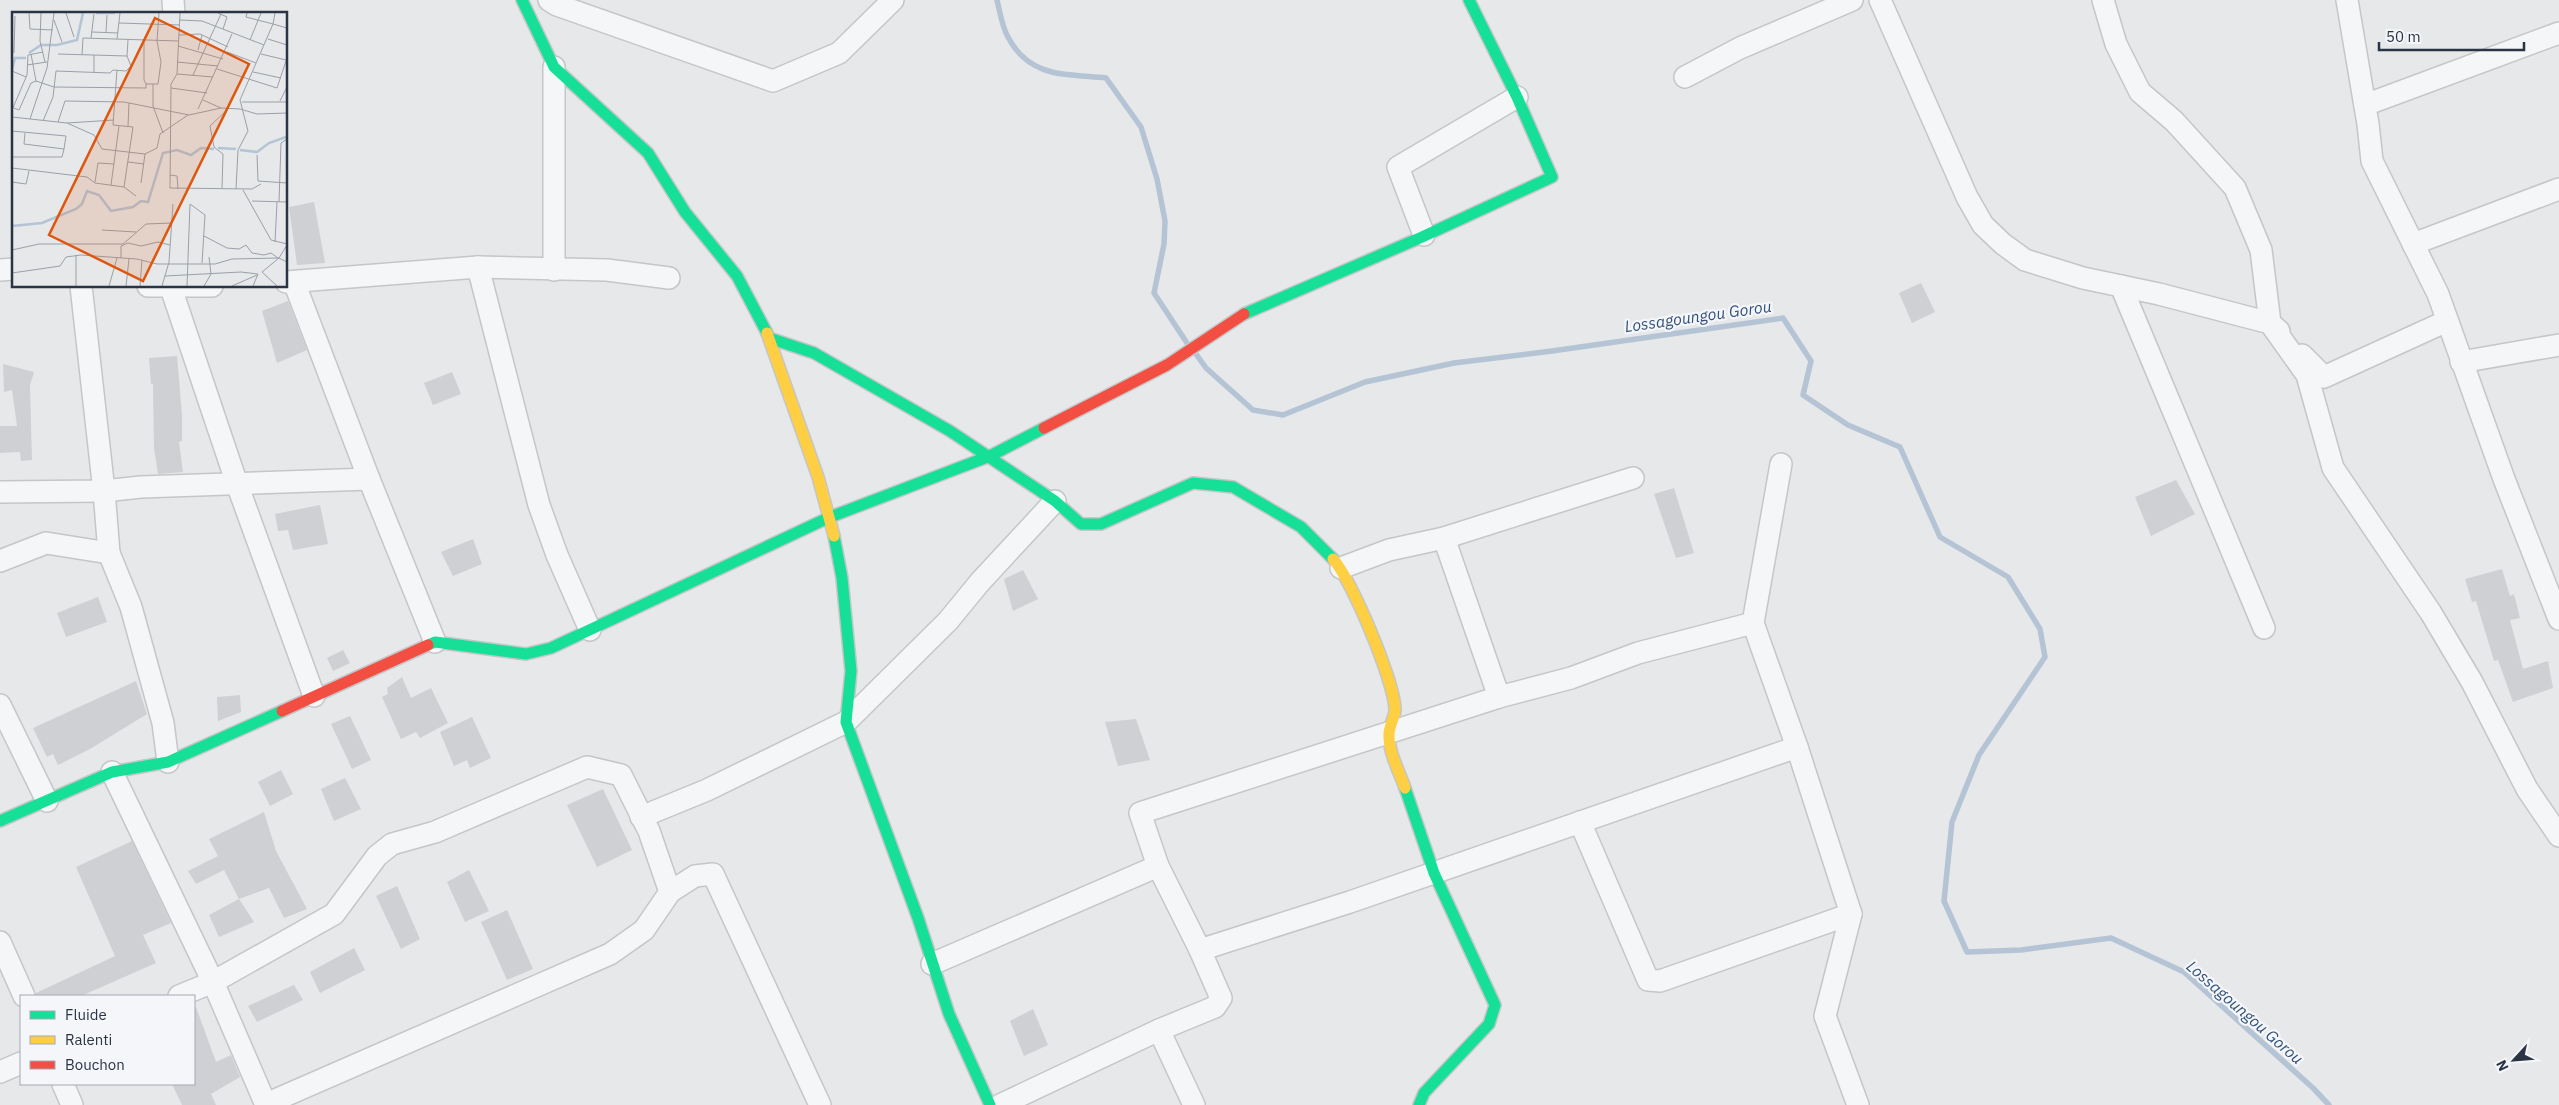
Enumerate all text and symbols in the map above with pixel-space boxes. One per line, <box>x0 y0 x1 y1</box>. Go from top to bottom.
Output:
inset map <box>12 12 288 288</box>
scale bar <box>2379 20 2524 52</box>
text: 50 m <box>2386 27 2421 46</box>
water label: Lossagoungou Gorou <box>1623 296 1773 336</box>
water label: Lossagoungou Gorou <box>2183 956 2307 1068</box>
legend <box>20 995 195 1085</box>
text: Fluide <box>65 1005 107 1024</box>
text: Ralenti <box>65 1030 112 1049</box>
north arrow <box>2489 1035 2539 1085</box>
text: Bouchon <box>65 1055 125 1074</box>
text: N <box>2492 1057 2513 1074</box>

